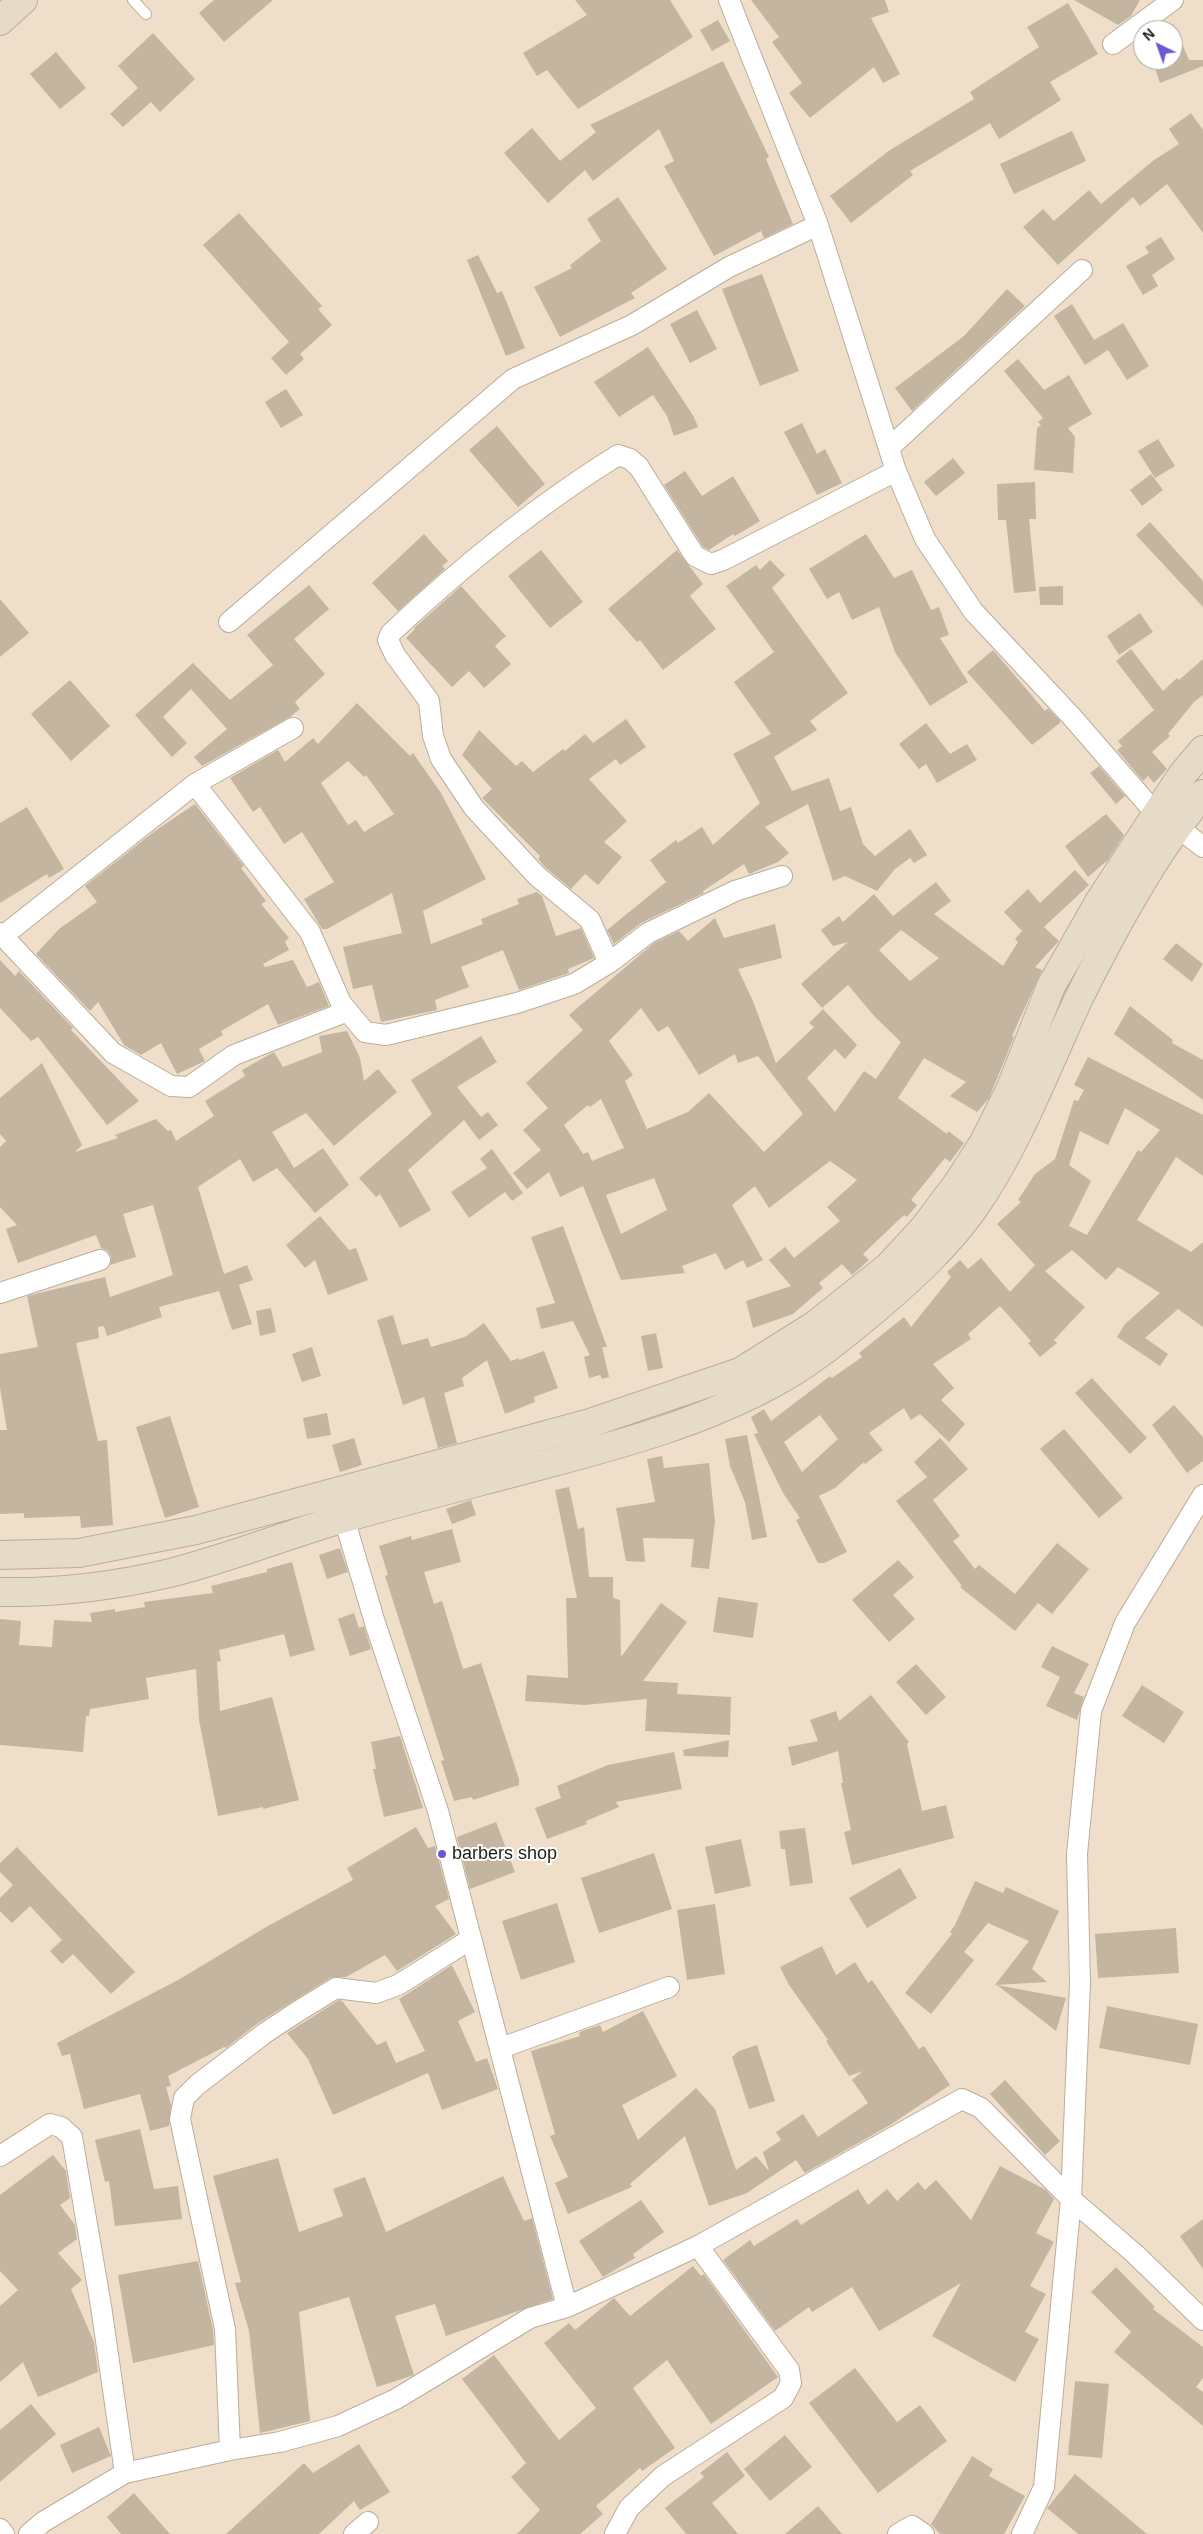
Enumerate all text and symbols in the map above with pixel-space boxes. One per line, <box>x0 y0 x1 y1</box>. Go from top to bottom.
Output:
north arrow <box>1133 20 1183 70</box>
text: N <box>1140 25 1158 44</box>
place label: barbers shop <box>452 1843 557 1865</box>
marker: barbers shop <box>436 1848 448 1860</box>

